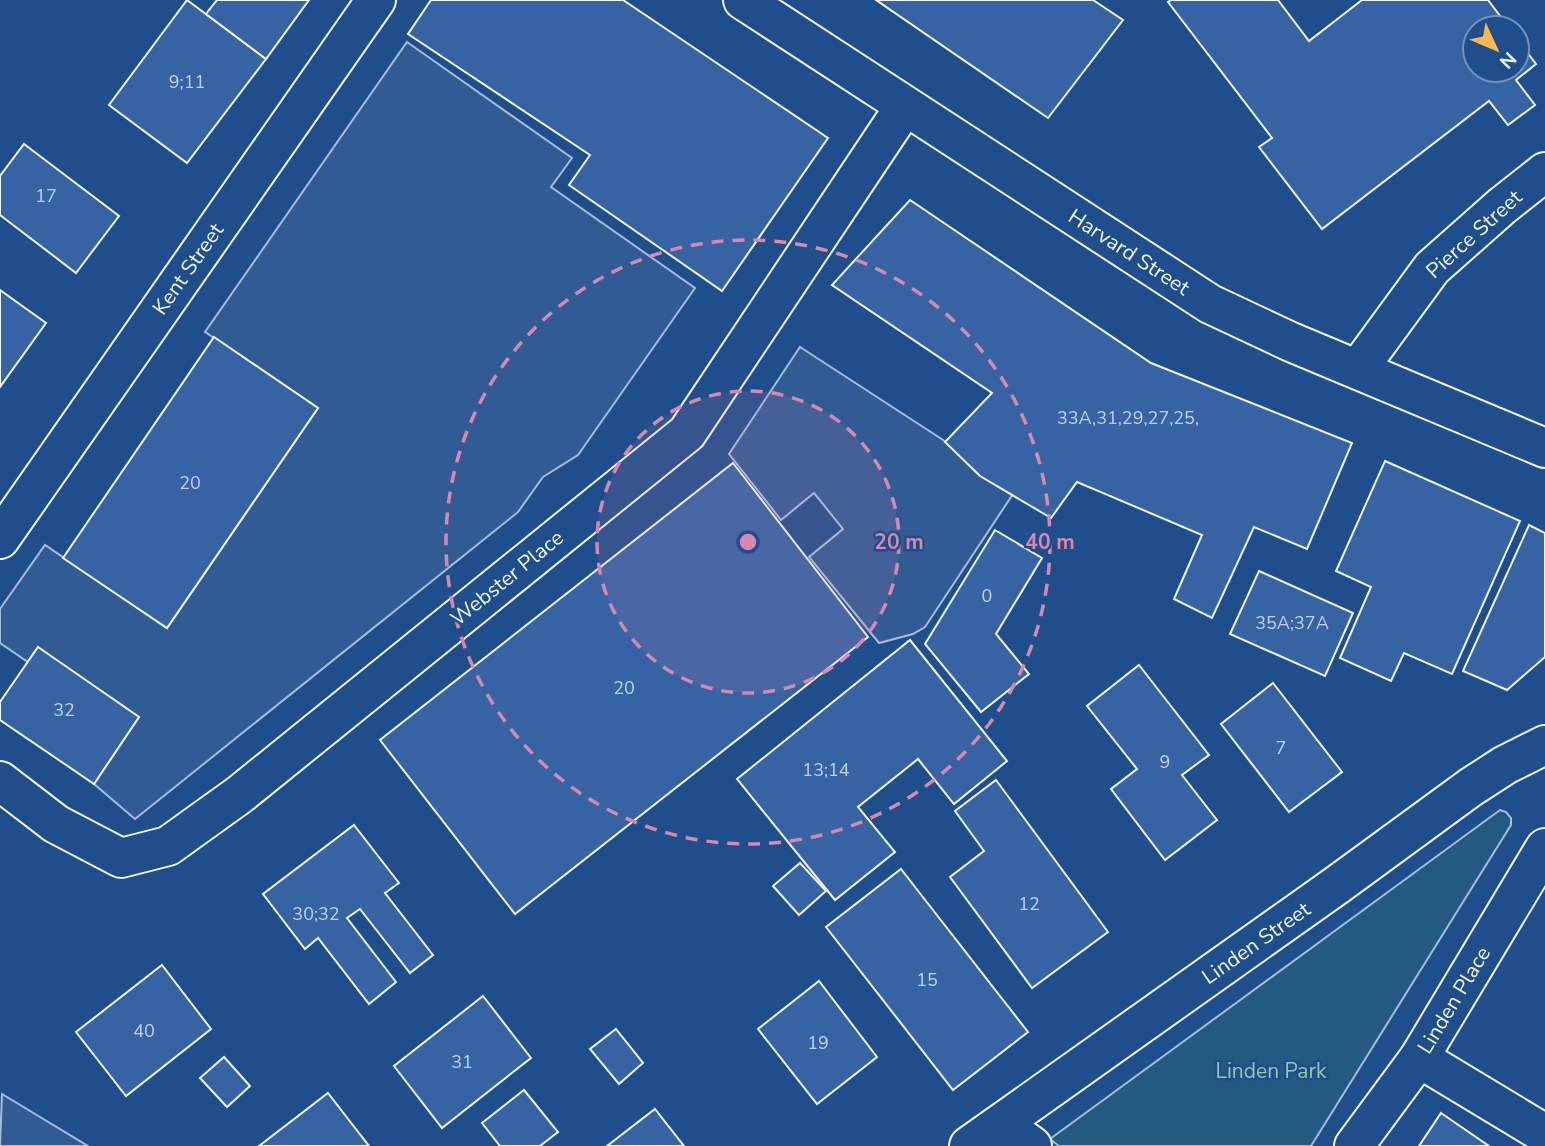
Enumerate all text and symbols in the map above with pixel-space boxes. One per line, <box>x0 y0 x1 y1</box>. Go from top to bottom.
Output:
north arrow <box>1461 14 1531 84</box>
text: N <box>1493 46 1522 74</box>
house number: 9;11 <box>169 70 205 94</box>
street label: Pierce Street <box>1420 183 1528 285</box>
house number: 17 <box>35 184 57 208</box>
street label: Harvard Street <box>1063 202 1196 302</box>
street label: Kent Street <box>146 217 230 320</box>
house number: 33A,31,29,27,25, <box>1057 406 1199 430</box>
house number: 20 <box>179 471 201 495</box>
street label: Webster Place <box>445 524 569 632</box>
text: 20 m <box>874 528 924 556</box>
text: 40 m <box>1025 528 1075 556</box>
centre of rings <box>736 530 760 554</box>
house number: 0 <box>982 584 992 608</box>
house number: 35A;37A <box>1255 611 1329 635</box>
house number: 20 <box>613 676 635 700</box>
house number: 32 <box>53 698 75 722</box>
house number: 7 <box>1276 736 1286 760</box>
house number: 9 <box>1160 750 1170 774</box>
house number: 13;14 <box>802 758 850 782</box>
house number: 12 <box>1018 892 1040 916</box>
street label: Linden Street <box>1196 895 1316 991</box>
house number: 30;32 <box>292 902 340 926</box>
street label: Linden Place <box>1411 941 1497 1059</box>
house number: 15 <box>916 968 938 992</box>
house number: 40 <box>133 1019 155 1043</box>
house number: 19 <box>807 1031 829 1055</box>
house number: 31 <box>451 1050 473 1074</box>
park label: Linden Park <box>1216 1057 1327 1085</box>

